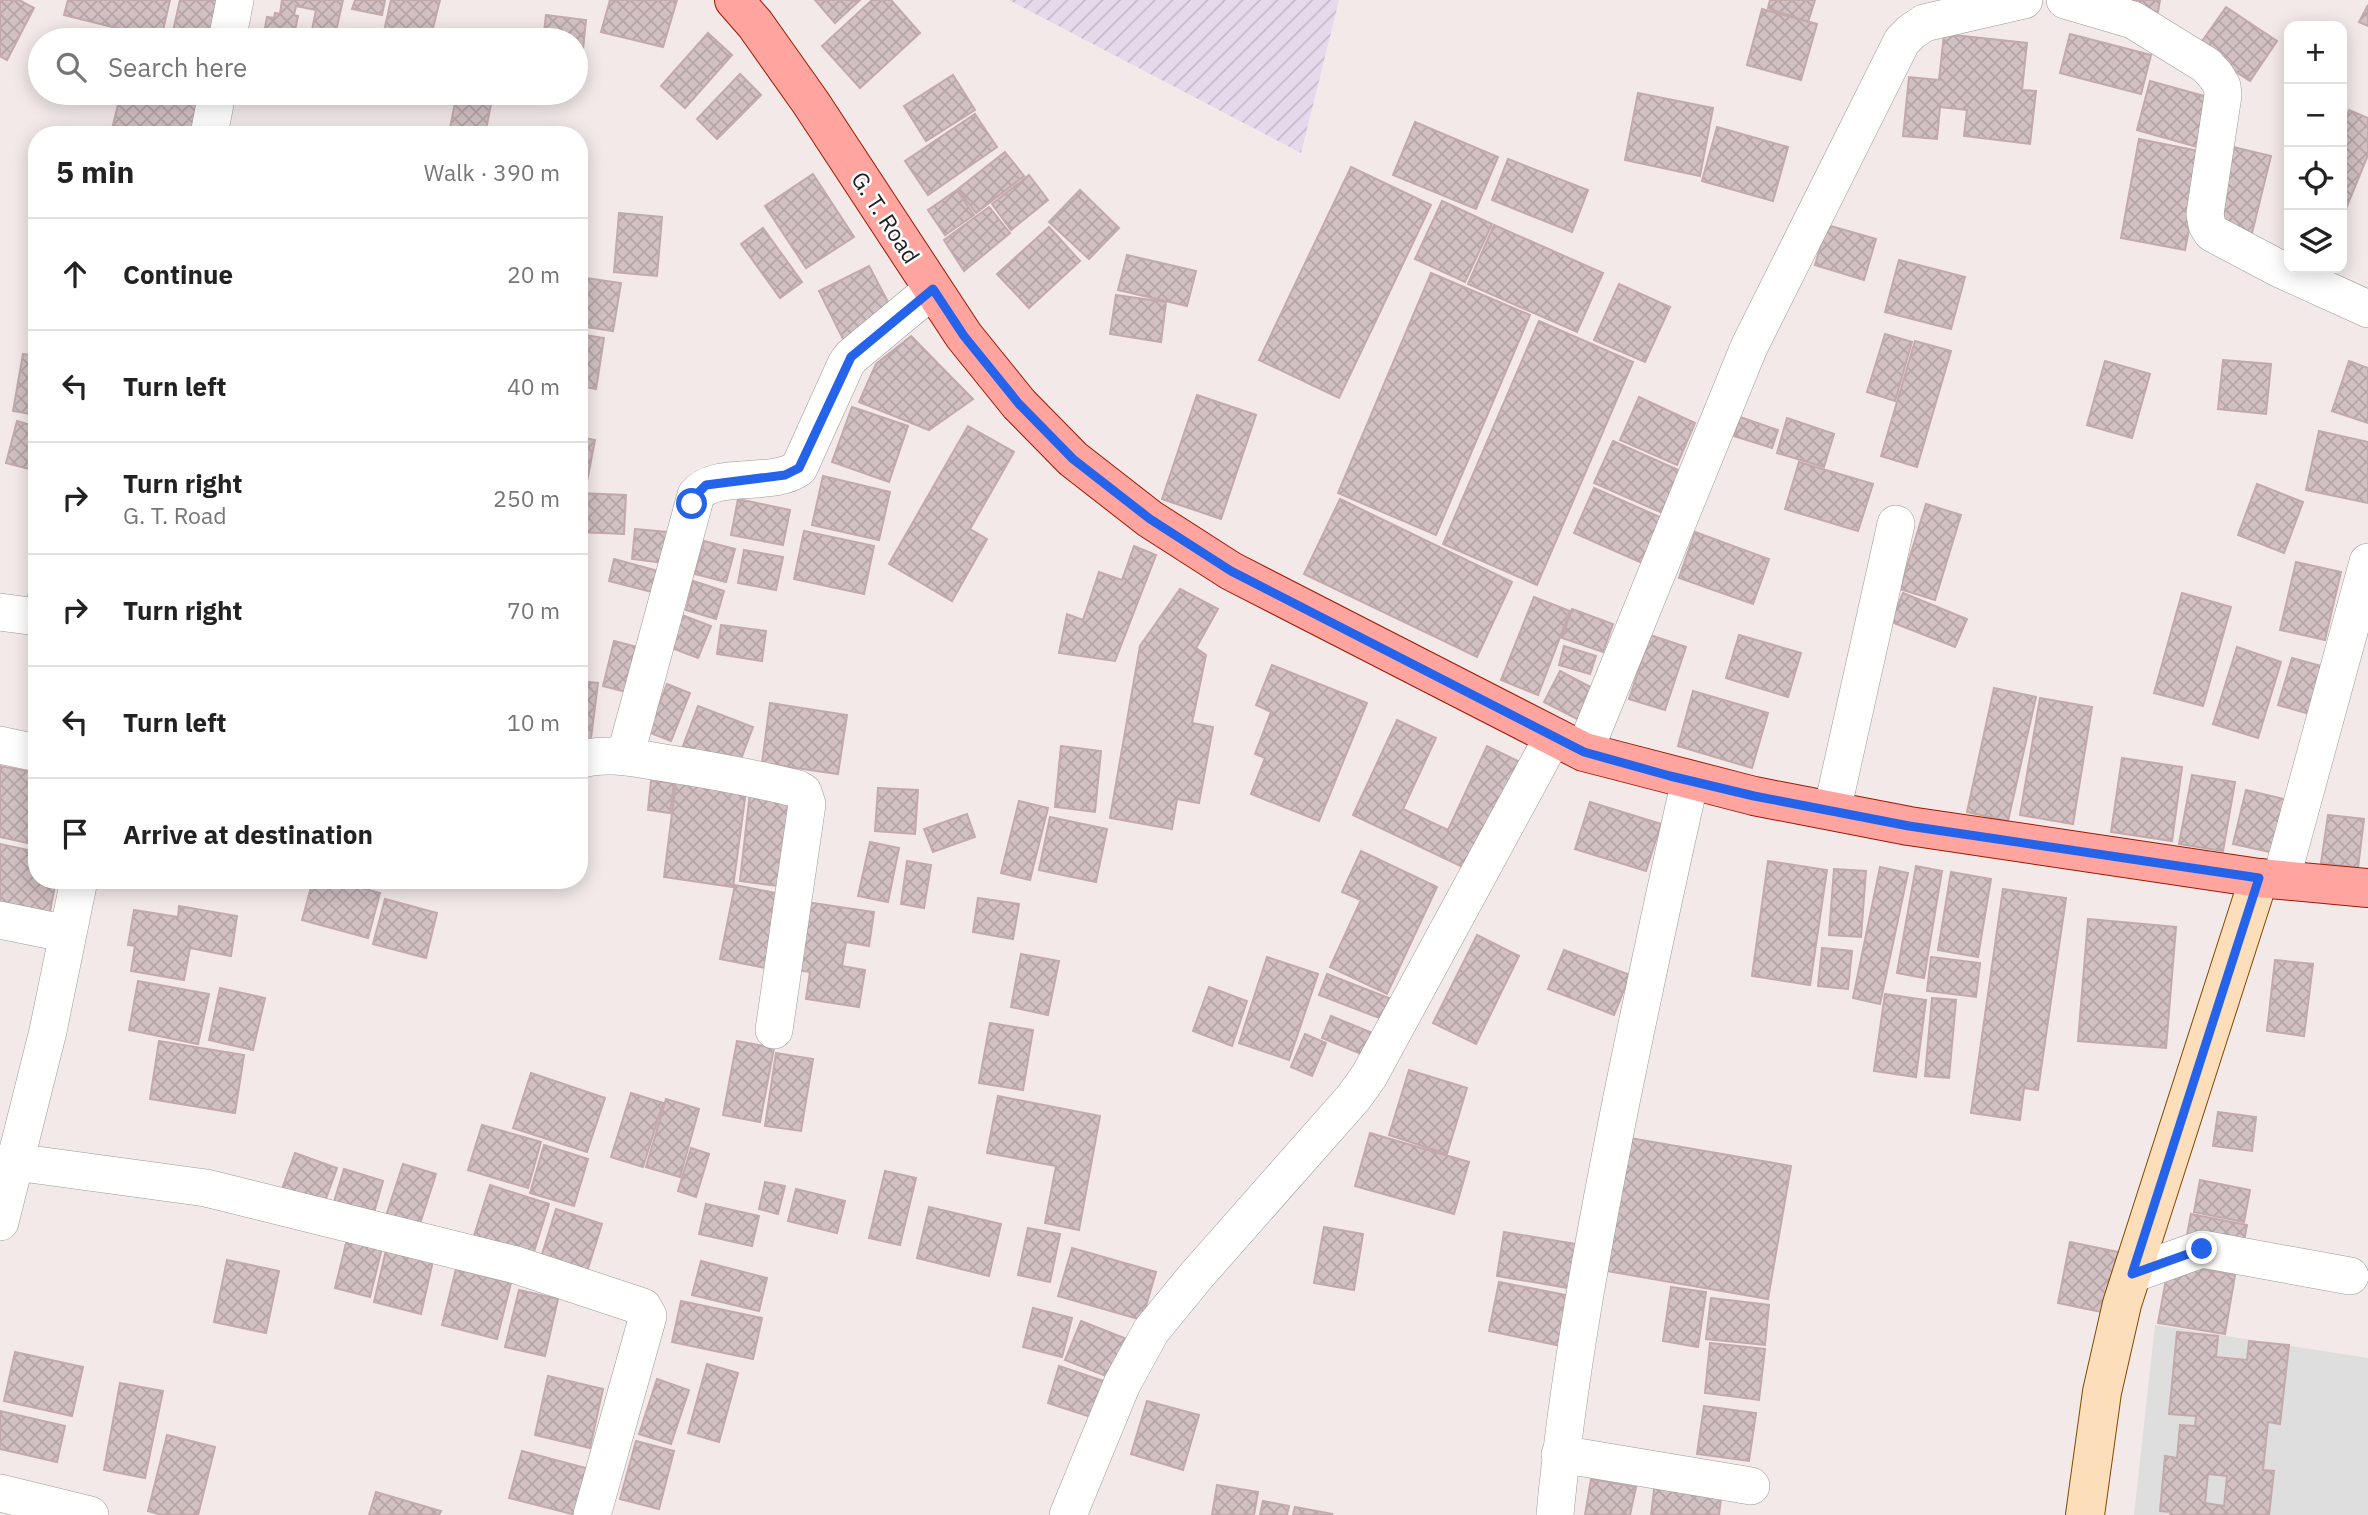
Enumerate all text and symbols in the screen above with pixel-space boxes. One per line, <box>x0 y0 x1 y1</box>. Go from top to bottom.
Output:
map controls <box>2284 21 2347 273</box>
button: + <box>2284 21 2347 84</box>
search box <box>28 28 588 105</box>
icon: search <box>52 48 90 86</box>
text: Search here <box>108 50 247 84</box>
button: − <box>2284 84 2347 147</box>
button: locate <box>2284 147 2347 210</box>
text: 5 min <box>56 152 134 191</box>
text: Walk · 390 m <box>424 157 560 187</box>
street label: G. T. Road <box>845 165 927 269</box>
button: layers <box>2284 210 2347 273</box>
icon: ahead <box>56 255 94 293</box>
text: Continue <box>123 257 233 291</box>
text: 20 m <box>507 259 560 289</box>
icon: left <box>56 367 94 405</box>
text: Turn left <box>123 369 226 403</box>
text: 40 m <box>507 371 560 401</box>
text: Turn right <box>123 466 242 500</box>
icon: right <box>56 479 94 517</box>
text: 250 m <box>493 483 560 513</box>
route start <box>676 488 707 519</box>
text: G. T. Road <box>123 500 227 530</box>
icon: right <box>56 591 94 629</box>
text: Turn right <box>123 593 242 627</box>
text: 70 m <box>507 595 560 625</box>
icon: left <box>56 703 94 741</box>
text: Turn left <box>123 705 226 739</box>
text: 10 m <box>507 707 560 737</box>
icon: arrive <box>56 815 94 853</box>
text: Arrive at destination <box>123 817 373 851</box>
route end <box>2186 1233 2217 1264</box>

